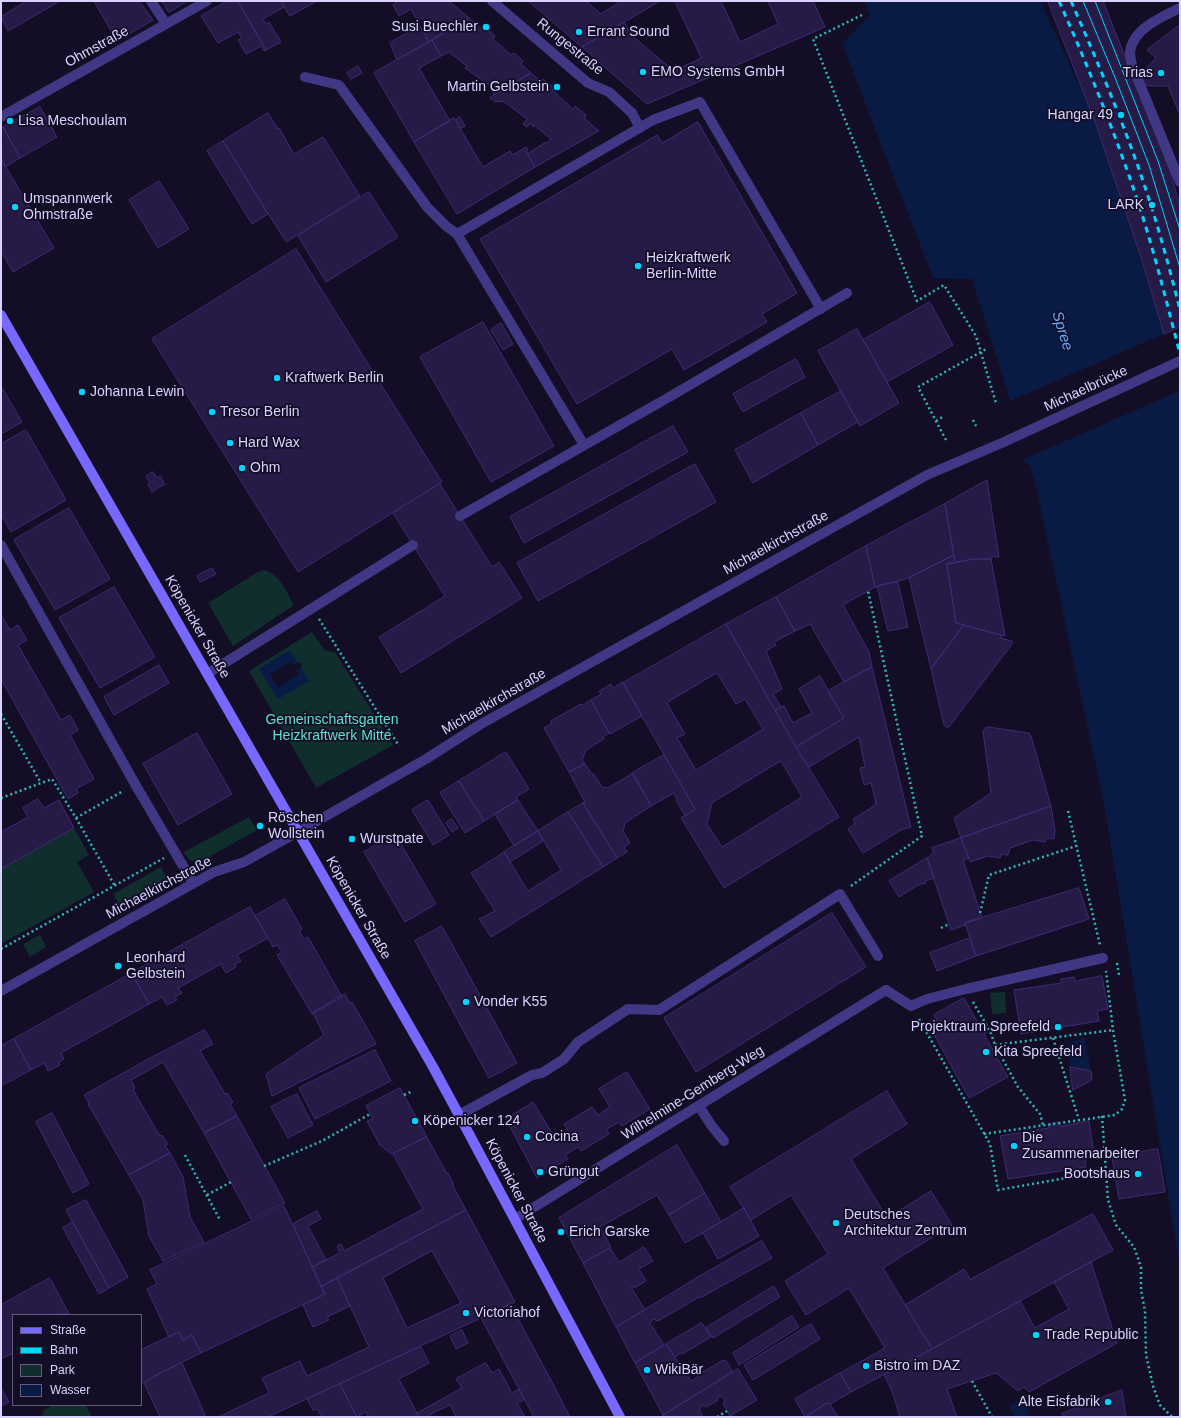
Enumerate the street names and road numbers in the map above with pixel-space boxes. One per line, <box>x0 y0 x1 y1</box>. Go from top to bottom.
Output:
street label: Rungestraße <box>533 15 607 79</box>
street label: Ohmstraße <box>62 23 132 71</box>
street label: Michaelbrücke <box>1042 362 1130 416</box>
street label: Michaelkirchstraße <box>721 507 831 579</box>
street label: Köpenicker Straße <box>161 573 233 681</box>
street label: Michaelkirchstraße <box>439 665 549 739</box>
street label: Michaelkirchstraße <box>103 853 215 923</box>
street label: Köpenicker Straße <box>322 854 394 962</box>
street label: Wilhelmine-Gemberg-Weg <box>619 1042 767 1144</box>
street label: Köpenicker Straße <box>481 1136 551 1246</box>

